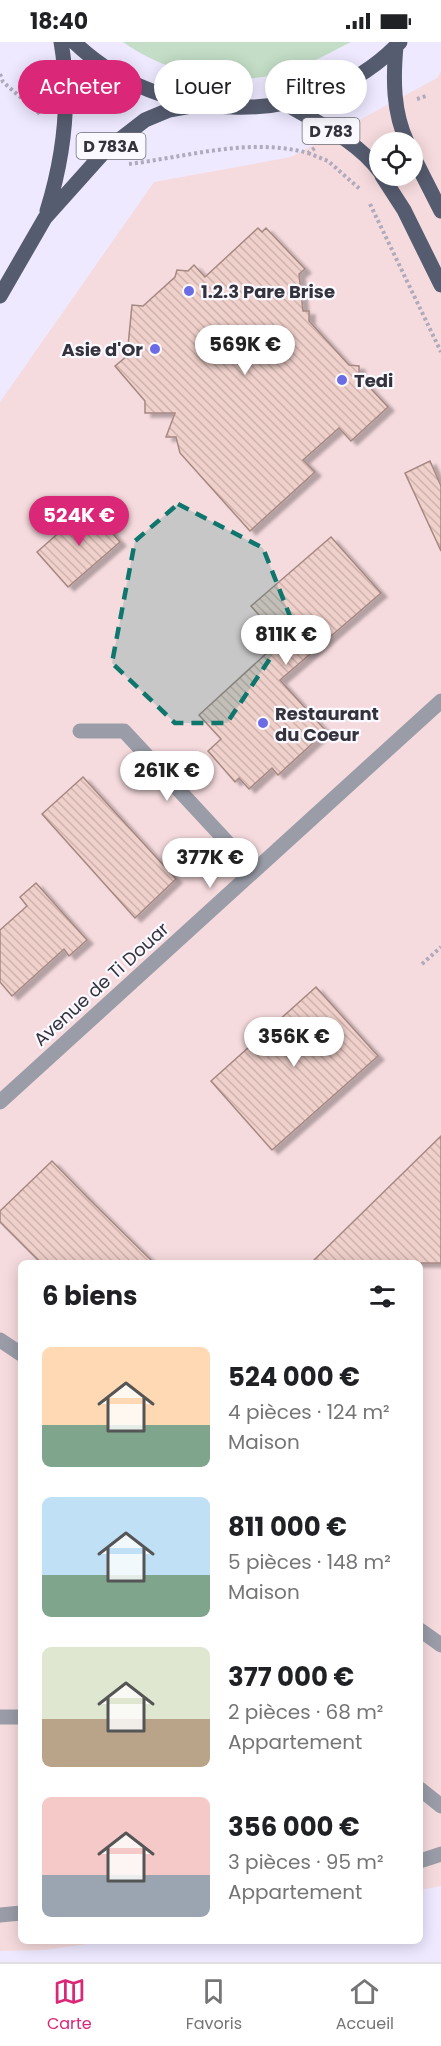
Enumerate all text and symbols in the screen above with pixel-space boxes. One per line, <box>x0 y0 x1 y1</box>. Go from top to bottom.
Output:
text: 18:40 <box>30 6 88 37</box>
chip: Acheter <box>18 60 142 114</box>
chip: Louer <box>154 60 253 114</box>
chip: Filtres <box>265 60 367 114</box>
road number: D 783 <box>302 118 360 144</box>
map controls <box>369 132 423 186</box>
button: locate <box>369 132 423 186</box>
road number: D 783A <box>76 133 146 159</box>
place label: 1.2.3 Pare Brise <box>201 279 335 304</box>
marker: 1.2.3 Pare Brise <box>182 284 196 298</box>
pin: 569K € <box>196 325 294 376</box>
text: 569K € <box>209 330 281 358</box>
place label: Asie d'Or <box>61 337 143 362</box>
marker: Asie d'Or <box>148 342 162 356</box>
place label: Tedi <box>354 368 393 393</box>
marker: Tedi <box>335 373 349 387</box>
pin: 524K € <box>30 496 128 547</box>
text: 524K € <box>43 501 115 529</box>
pin: 811K € <box>237 615 335 666</box>
text: 811K € <box>255 620 317 648</box>
place label: Restaurant du Coeur <box>275 701 379 747</box>
marker: Restaurant du Coeur <box>256 716 270 730</box>
pin: 261K € <box>118 751 216 802</box>
text: 261K € <box>134 756 200 784</box>
pin: 377K € <box>161 838 259 889</box>
text: 377K € <box>176 843 244 871</box>
street label: Avenue de Ti Douar <box>28 916 174 1052</box>
pin: 356K € <box>245 1017 343 1068</box>
text: 356K € <box>258 1022 330 1050</box>
text: 6 biens <box>42 1278 137 1314</box>
icon: filters <box>366 1280 399 1313</box>
text: 524 000 € <box>228 1359 360 1395</box>
icon: home <box>90 1371 162 1443</box>
text: 4 pièces · 124 m² <box>228 1398 390 1426</box>
text: Maison <box>228 1428 300 1456</box>
text: 811 000 € <box>228 1509 347 1545</box>
icon: home <box>90 1521 162 1593</box>
text: 5 pièces · 148 m² <box>228 1548 391 1576</box>
text: Maison <box>228 1578 300 1606</box>
text: 377 000 € <box>228 1659 354 1695</box>
icon: home <box>90 1671 162 1743</box>
text: 2 pièces · 68 m² <box>228 1698 383 1726</box>
text: Appartement <box>228 1728 362 1756</box>
text: 356 000 € <box>228 1809 360 1845</box>
icon: home <box>90 1821 162 1893</box>
text: 3 pièces · 95 m² <box>228 1848 384 1876</box>
text: Appartement <box>228 1878 362 1906</box>
tab: Carte <box>47 1975 92 2036</box>
tab: Favoris <box>186 1975 242 2036</box>
tab: Accueil <box>336 1975 394 2036</box>

